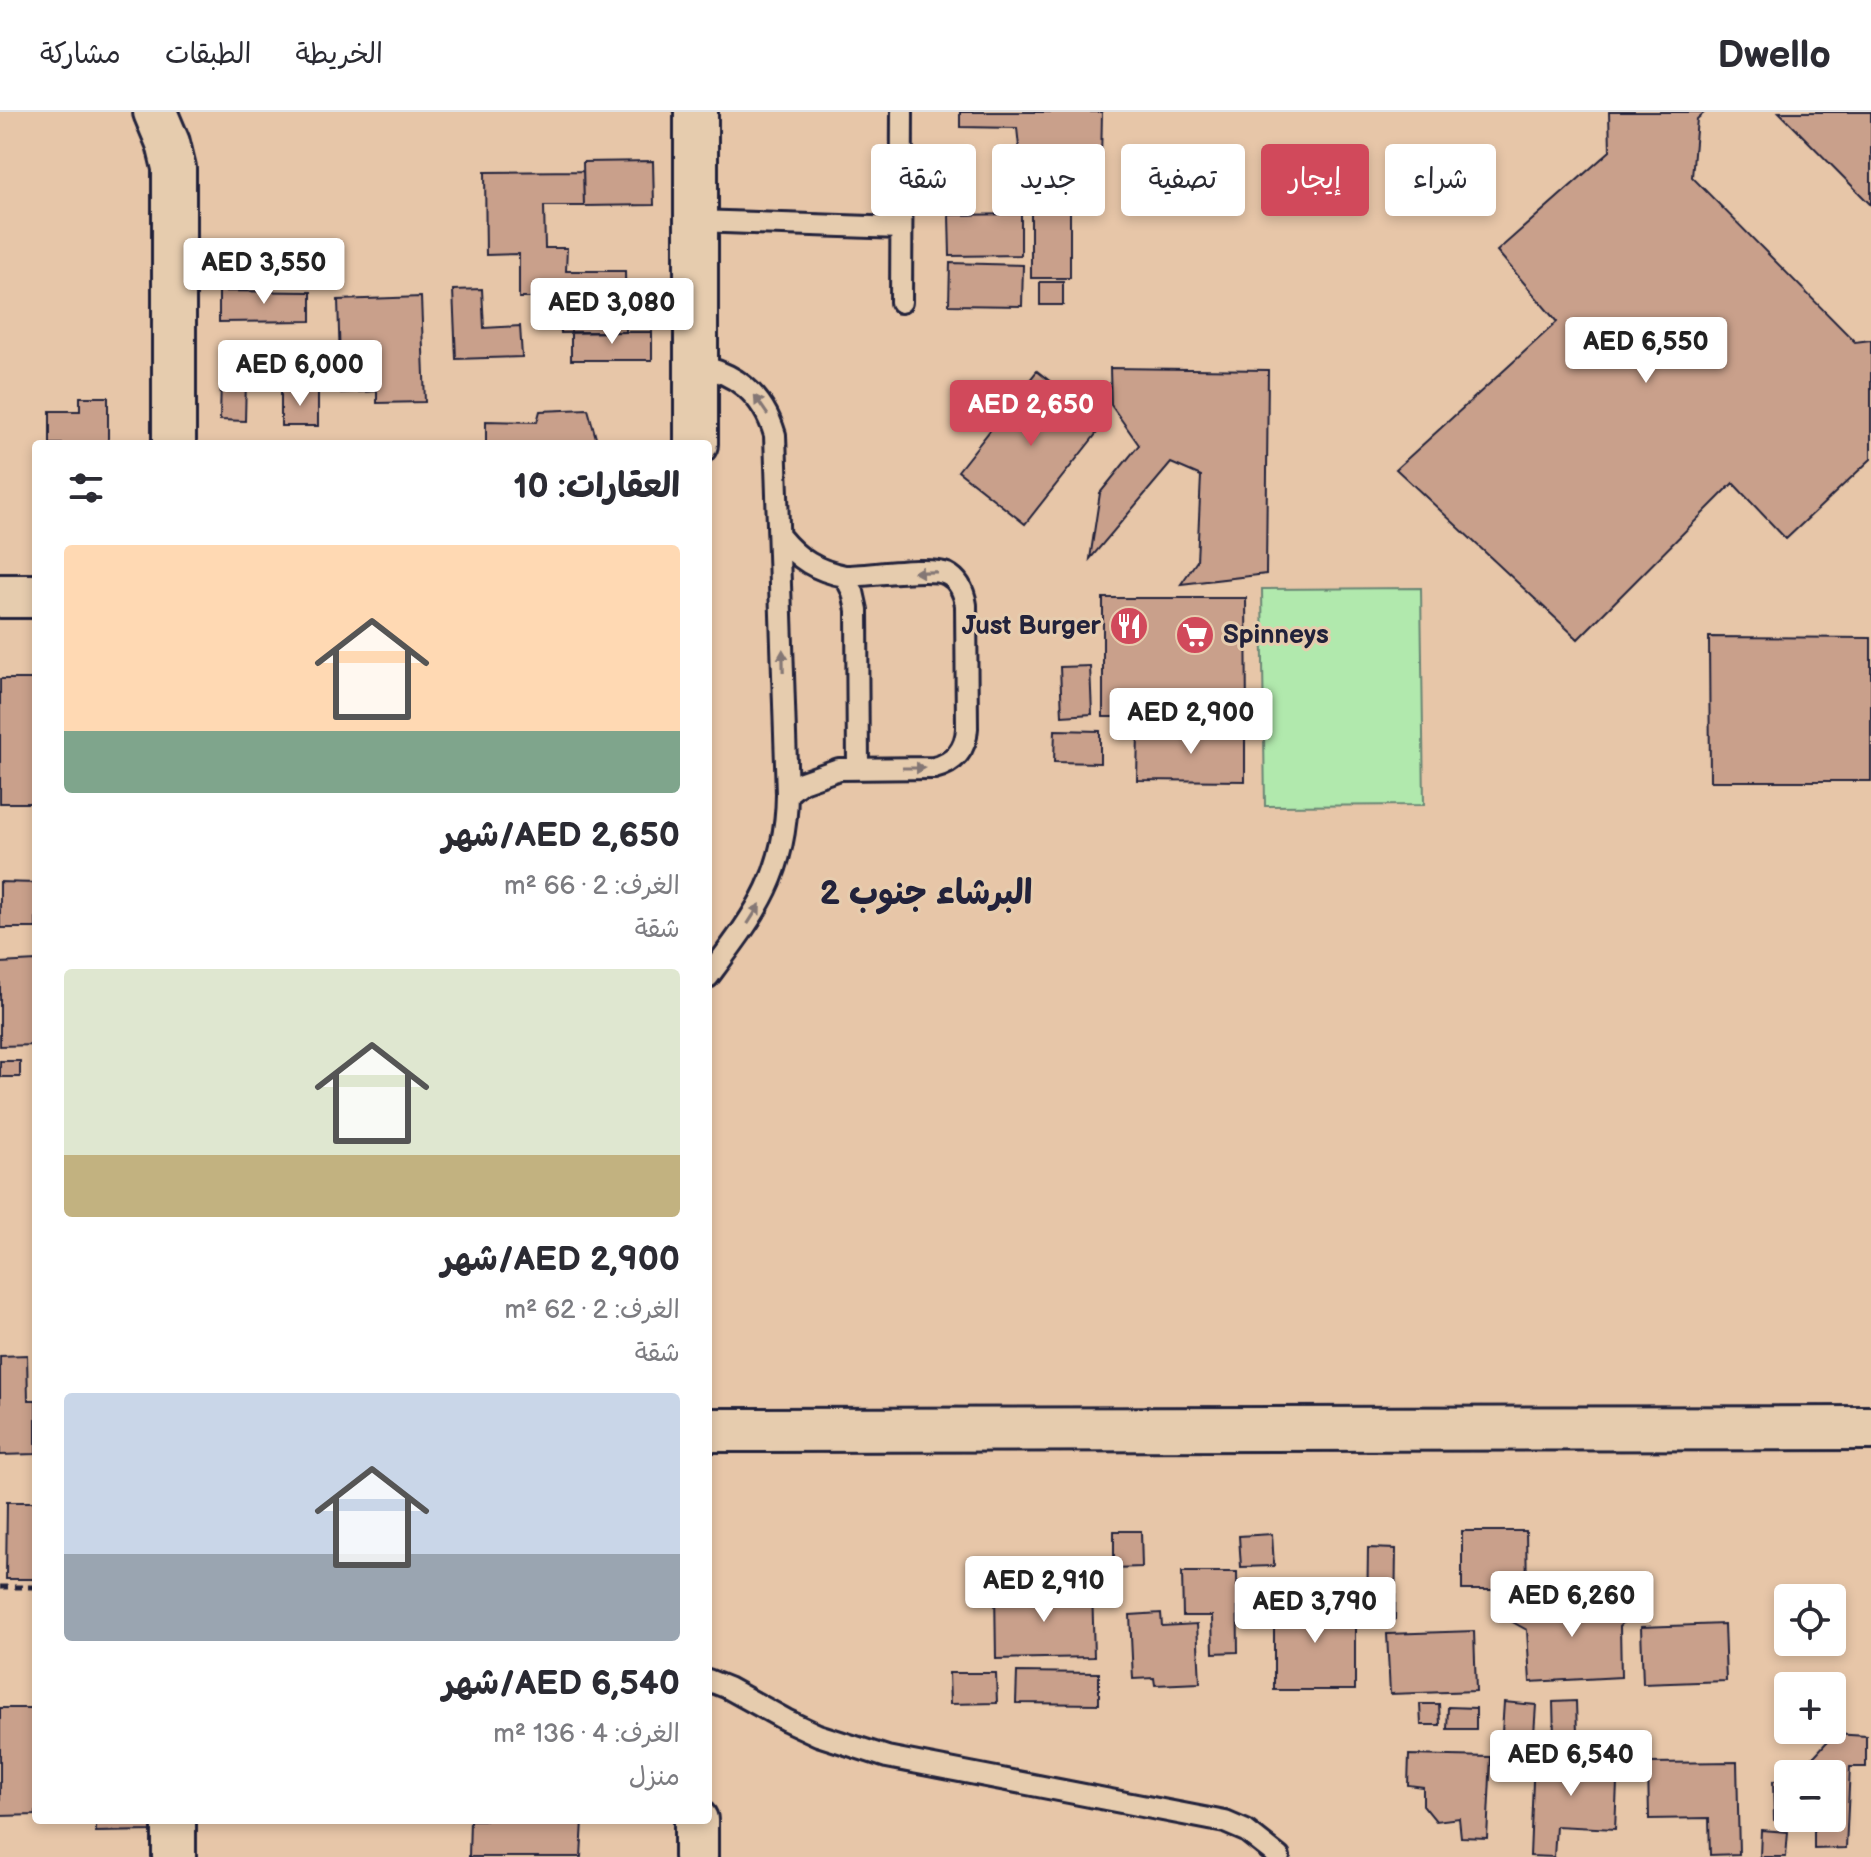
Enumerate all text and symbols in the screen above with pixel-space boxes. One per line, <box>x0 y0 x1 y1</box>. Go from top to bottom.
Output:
text: Dwello <box>1717 33 1831 78</box>
text: مشاركة <box>40 38 121 71</box>
text: الطبقات <box>165 38 251 71</box>
text: الخريطة <box>295 38 383 71</box>
chip: شقة <box>871 144 976 216</box>
chip: جديد <box>992 144 1105 216</box>
chip: تصفية <box>1121 144 1245 216</box>
chip: إيجار <box>1261 144 1369 216</box>
chip: شراء <box>1385 144 1496 216</box>
pin: AED 3,550 <box>172 238 356 306</box>
text: AED 3,550 <box>201 248 327 279</box>
pin: AED 3,080 <box>520 278 704 346</box>
text: AED 3,080 <box>549 288 675 319</box>
pin: AED 6,550 <box>1554 317 1738 385</box>
text: AED 6,550 <box>1583 327 1709 358</box>
pin: AED 6,000 <box>208 340 392 408</box>
text: AED 6,000 <box>236 350 364 381</box>
pin: AED 2,650 <box>939 380 1123 448</box>
text: AED 2,650 <box>968 390 1094 421</box>
one-way arrow <box>754 394 769 415</box>
icon: filters <box>64 466 108 510</box>
text: العقارات: 10 <box>513 466 680 507</box>
one-way arrow <box>912 566 937 578</box>
icon: home <box>300 597 444 741</box>
restaurant icon: Just Burger <box>1108 605 1150 647</box>
place label: Just Burger <box>962 611 1102 642</box>
supermarket icon: Spinneys <box>1174 614 1216 656</box>
place label: Spinneys <box>1223 620 1329 651</box>
one-way arrow <box>777 648 790 673</box>
pin: AED 2,900 <box>1099 688 1283 756</box>
text: AED 2,900 <box>1128 698 1254 729</box>
one-way arrow <box>902 762 927 774</box>
text: AED 2,650/شهر <box>442 815 680 856</box>
text: الغرف: 2 · 66 m² <box>504 871 680 902</box>
district label: البرشاء جنوب 2 <box>820 873 1032 915</box>
one-way arrow <box>746 904 761 925</box>
text: شقة <box>635 914 680 945</box>
icon: home <box>300 1021 444 1165</box>
text: AED 2,900/شهر <box>441 1239 680 1280</box>
text: الغرف: 2 · 62 m² <box>504 1295 680 1326</box>
text: شقة <box>635 1338 680 1369</box>
icon: home <box>300 1445 444 1589</box>
pin: AED 2,910 <box>952 1556 1136 1624</box>
text: AED 2,910 <box>983 1566 1105 1597</box>
pin: AED 6,260 <box>1480 1571 1664 1639</box>
pin: AED 3,790 <box>1223 1577 1407 1645</box>
text: AED 6,260 <box>1509 1581 1635 1612</box>
map controls <box>1774 1584 1846 1832</box>
button: locate <box>1774 1584 1846 1656</box>
text: AED 3,790 <box>1253 1587 1377 1618</box>
text: AED 6,540/شهر <box>443 1663 680 1704</box>
button: + <box>1774 1672 1846 1744</box>
text: الغرف: 4 · 136 m² <box>493 1719 680 1750</box>
pin: AED 6,540 <box>1479 1730 1663 1798</box>
text: AED 6,540 <box>1508 1740 1634 1771</box>
button: − <box>1774 1760 1846 1832</box>
text: منزل <box>629 1762 680 1793</box>

